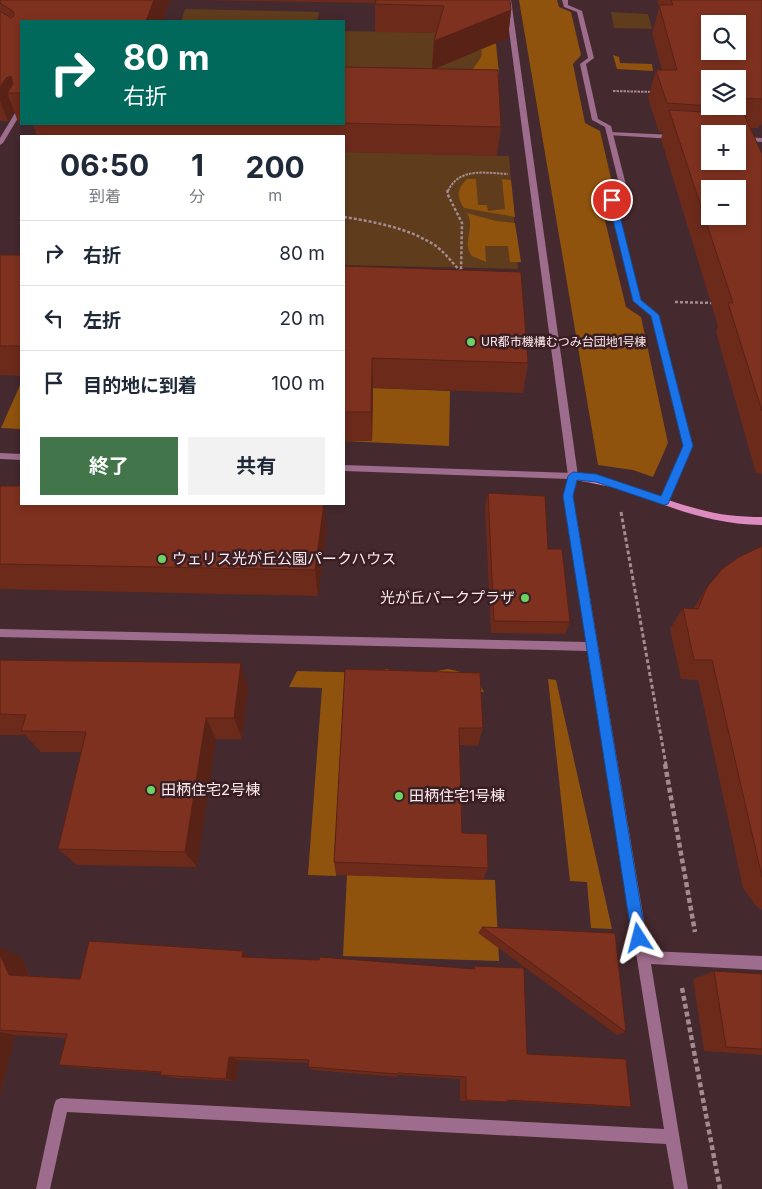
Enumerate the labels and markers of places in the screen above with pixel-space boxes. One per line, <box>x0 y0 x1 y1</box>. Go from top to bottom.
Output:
pin <box>591 179 633 221</box>
place label: UR都市機構むつみ台団地1号棟 <box>481 334 647 349</box>
marker: UR都市機構むつみ台団地1号棟 <box>465 336 477 348</box>
place label: ウェリス光が丘公園パークハウス <box>172 549 396 568</box>
marker: ウェリス光が丘公園パークハウス <box>156 553 168 565</box>
place label: 光が丘パークプラザ <box>380 588 515 607</box>
marker: 光が丘パークプラザ <box>519 592 531 604</box>
place label: 田柄住宅2号棟 <box>161 780 260 799</box>
marker: 田柄住宅2号棟 <box>145 784 157 796</box>
place label: 田柄住宅1号棟 <box>409 786 505 805</box>
marker: 田柄住宅1号棟 <box>393 790 405 802</box>

